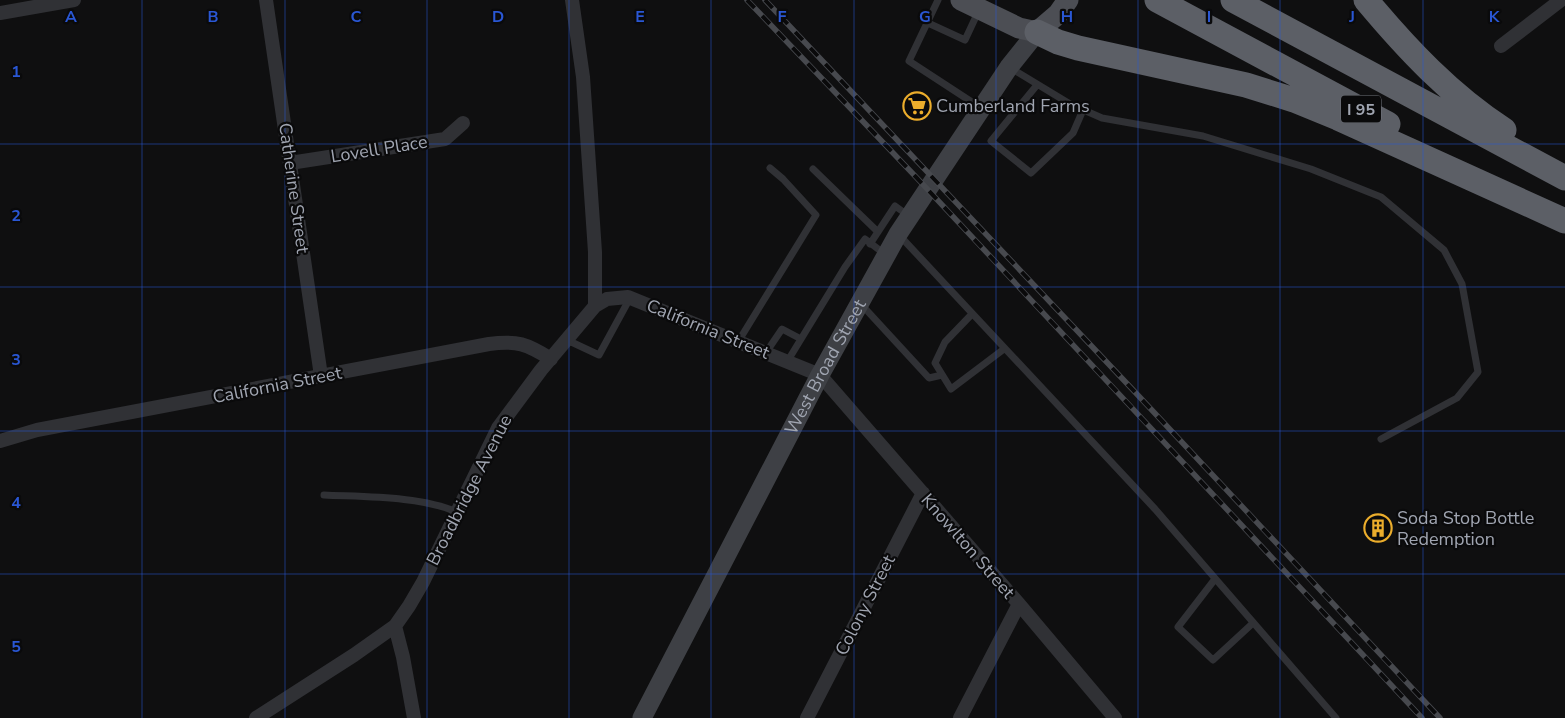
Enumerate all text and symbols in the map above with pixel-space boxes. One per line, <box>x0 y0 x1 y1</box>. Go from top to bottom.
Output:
text: A <box>65 6 77 28</box>
text: B <box>207 6 219 28</box>
text: C <box>351 6 362 28</box>
text: D <box>492 6 504 28</box>
text: E <box>635 6 645 28</box>
text: F <box>778 6 787 28</box>
text: G <box>919 6 931 28</box>
text: H <box>1061 6 1073 28</box>
text: I <box>1207 6 1211 28</box>
text: J <box>1348 6 1355 28</box>
text: K <box>1489 6 1501 28</box>
text: 1 <box>11 61 21 83</box>
supermarket icon: Cumberland Farms <box>902 91 932 121</box>
place label: Cumberland Farms <box>936 94 1090 118</box>
road number: I 95 <box>1341 96 1381 122</box>
street label: Catherine Street <box>273 121 315 256</box>
street label: Lovell Place <box>329 130 429 168</box>
text: 2 <box>11 205 21 227</box>
street label: California Street <box>643 293 774 365</box>
street label: West Broad Street <box>779 294 872 439</box>
text: 3 <box>11 349 21 371</box>
street label: California Street <box>211 361 344 409</box>
street label: Broadbridge Avenue <box>421 411 517 569</box>
street label: Knowlton Street <box>916 488 1021 604</box>
text: 4 <box>11 492 21 514</box>
place label: Soda Stop Bottle Redemption <box>1397 506 1534 551</box>
building icon: Soda Stop Bottle Redemption <box>1363 513 1393 543</box>
street label: Colony Street <box>829 550 901 659</box>
text: 5 <box>11 636 21 658</box>

